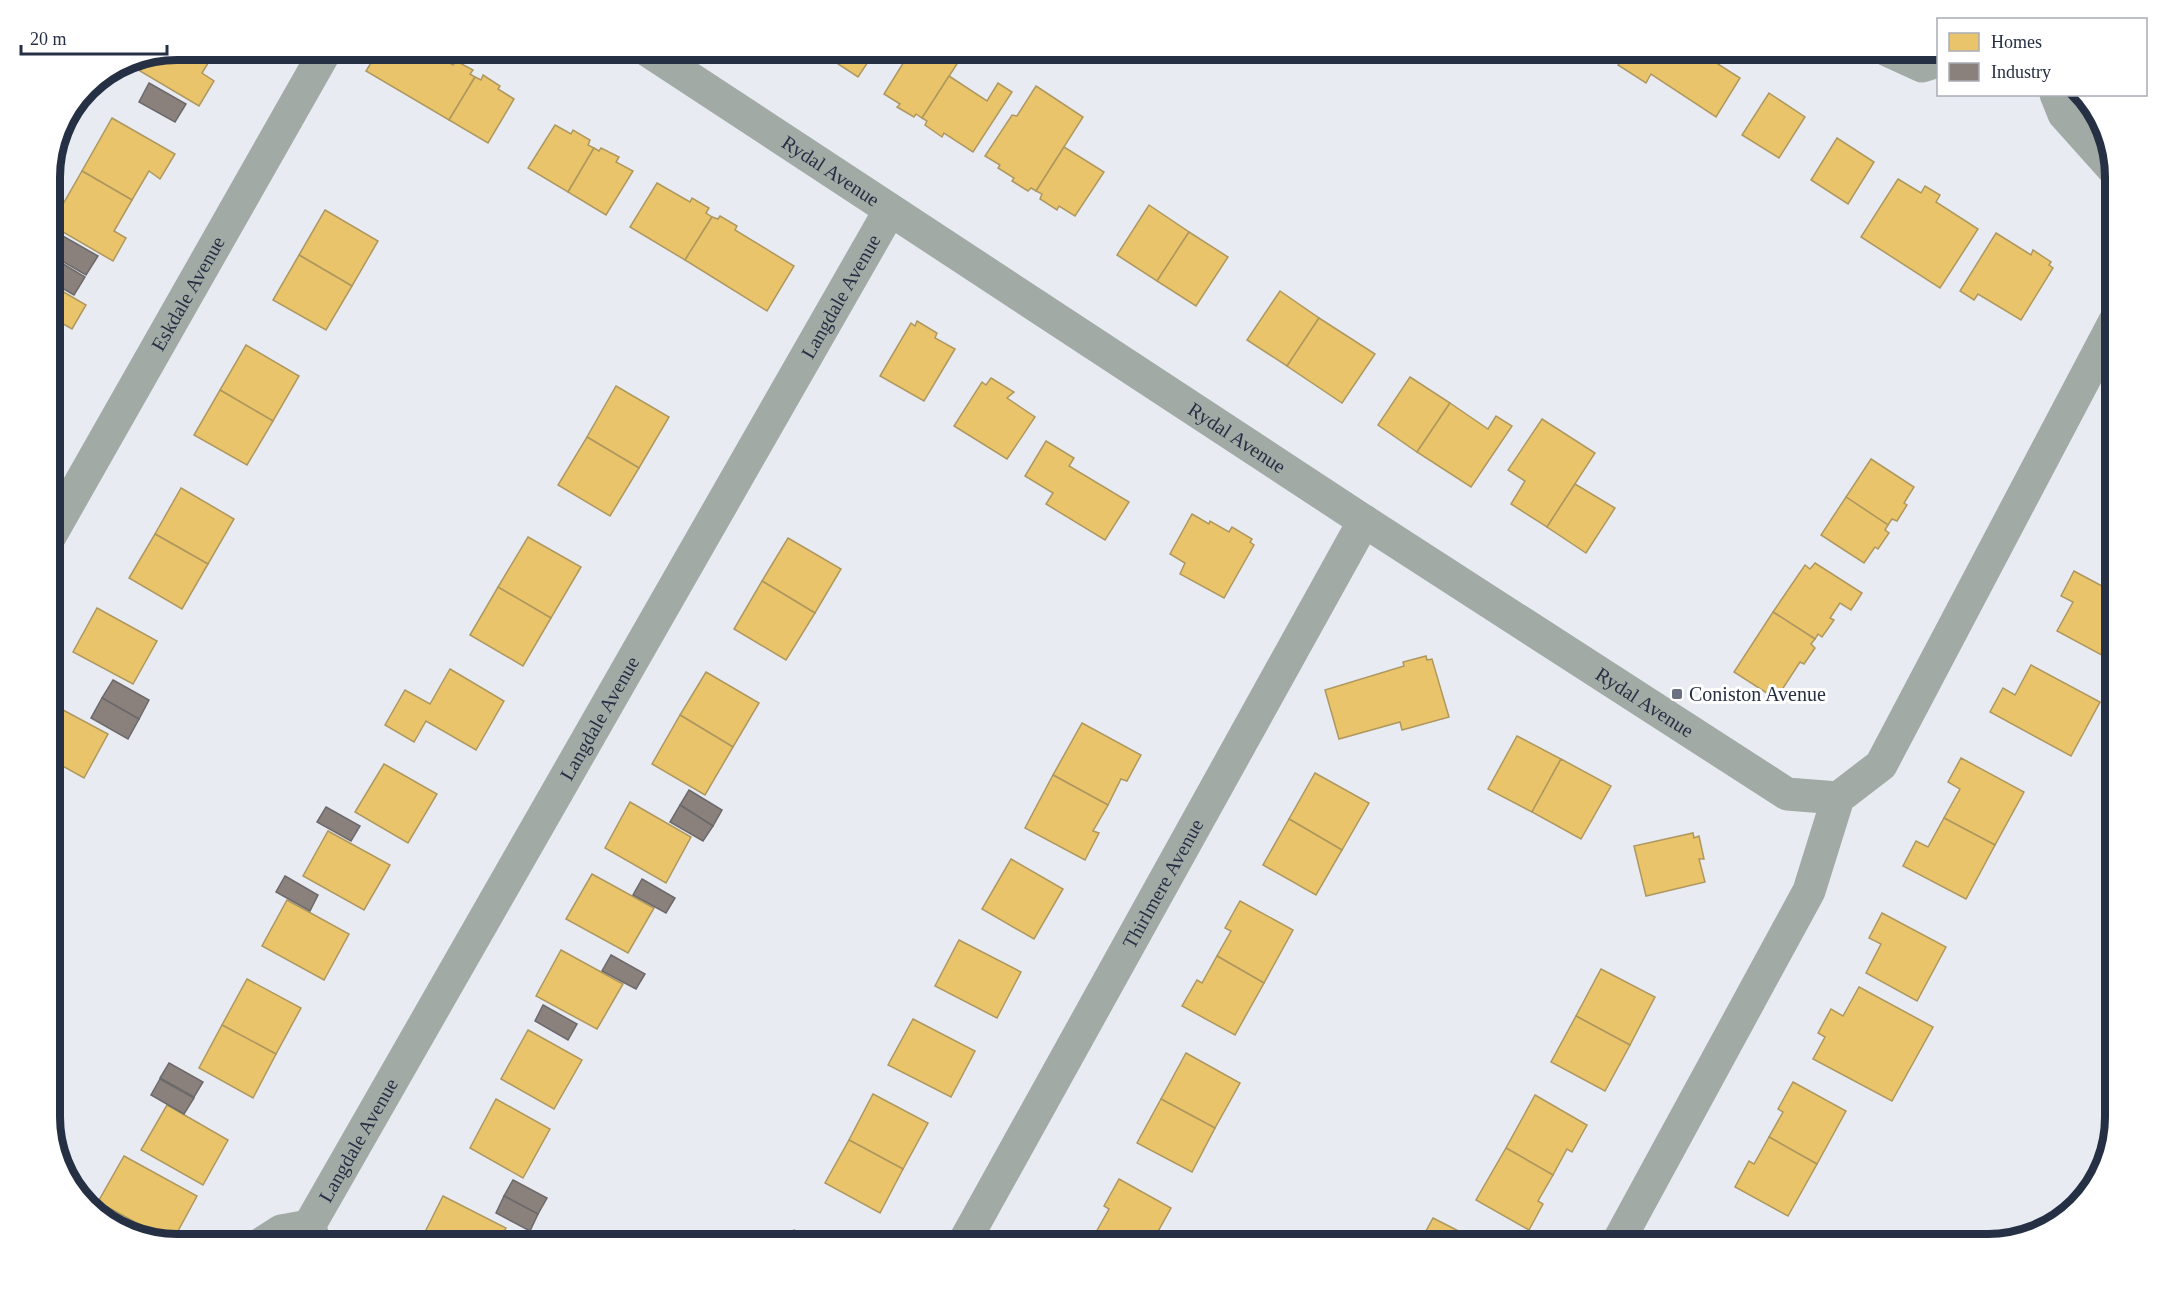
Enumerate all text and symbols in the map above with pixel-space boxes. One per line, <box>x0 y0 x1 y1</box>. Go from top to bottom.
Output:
scale bar <box>21 18 166 56</box>
legend <box>1937 18 2147 96</box>
text: 20 m <box>30 29 67 49</box>
text: Homes <box>1991 32 2042 52</box>
text: Industry <box>1991 62 2051 82</box>
street label: Rydal Avenue <box>778 131 884 211</box>
street label: Langdale Avenue <box>797 230 885 362</box>
street label: Eskdale Avenue <box>147 232 229 354</box>
street label: Rydal Avenue <box>1184 398 1290 478</box>
street label: Langdale Avenue <box>555 652 644 784</box>
street label: Rydal Avenue <box>1592 663 1698 742</box>
place label: Coniston Avenue <box>1689 683 1826 705</box>
marker: Coniston Avenue <box>1670 687 1684 701</box>
street label: Thirlmere Avenue <box>1118 815 1208 952</box>
street label: Langdale Avenue <box>314 1074 402 1206</box>

